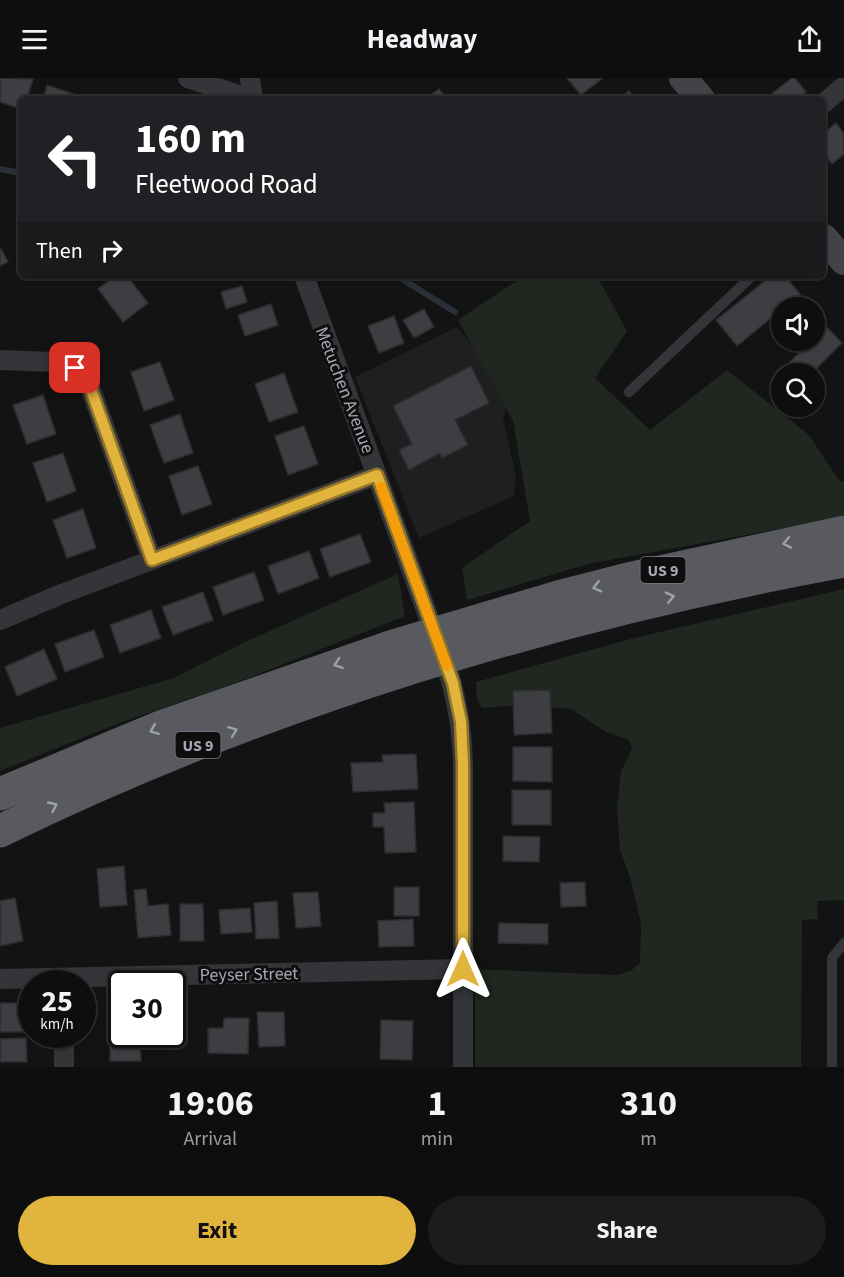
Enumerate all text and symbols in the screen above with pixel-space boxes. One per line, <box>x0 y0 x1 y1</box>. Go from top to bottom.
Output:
text: Headway <box>367 20 477 59</box>
icon: menu <box>18 23 51 56</box>
icon: share <box>793 23 826 56</box>
text: 160 m <box>135 109 246 169</box>
icon: left <box>36 120 114 198</box>
text: Fleetwood Road <box>135 165 318 204</box>
icon: right <box>95 234 128 267</box>
text: Then <box>36 235 83 267</box>
map controls <box>771 297 825 417</box>
button: sound <box>771 297 825 351</box>
street label: Metuchen Avenue <box>309 323 380 457</box>
pin <box>49 342 100 393</box>
icon: arrive <box>58 351 91 384</box>
button: search <box>771 363 825 417</box>
one-way arrow <box>782 536 792 549</box>
road number: US 9 <box>640 557 686 583</box>
one-way arrow <box>592 579 602 592</box>
one-way arrow <box>665 591 675 604</box>
one-way arrow <box>333 657 344 670</box>
one-way arrow <box>149 723 160 735</box>
one-way arrow <box>227 726 238 738</box>
road number: US 9 <box>176 732 220 758</box>
one-way arrow <box>46 801 57 813</box>
position arrow <box>431 937 495 1001</box>
street label: Peyser Street <box>199 961 299 988</box>
speed limit sign: 30 <box>108 970 186 1048</box>
text: 25 <box>41 980 73 1023</box>
text: km/h <box>40 1014 74 1035</box>
text: 19:06 <box>167 1078 254 1129</box>
text: 1 <box>427 1078 446 1129</box>
text: 310 <box>620 1078 677 1129</box>
text: Arrival <box>183 1125 237 1153</box>
text: min <box>421 1125 453 1153</box>
text: m <box>640 1125 657 1153</box>
button: Exit <box>18 1196 416 1265</box>
button: Share <box>428 1196 826 1265</box>

